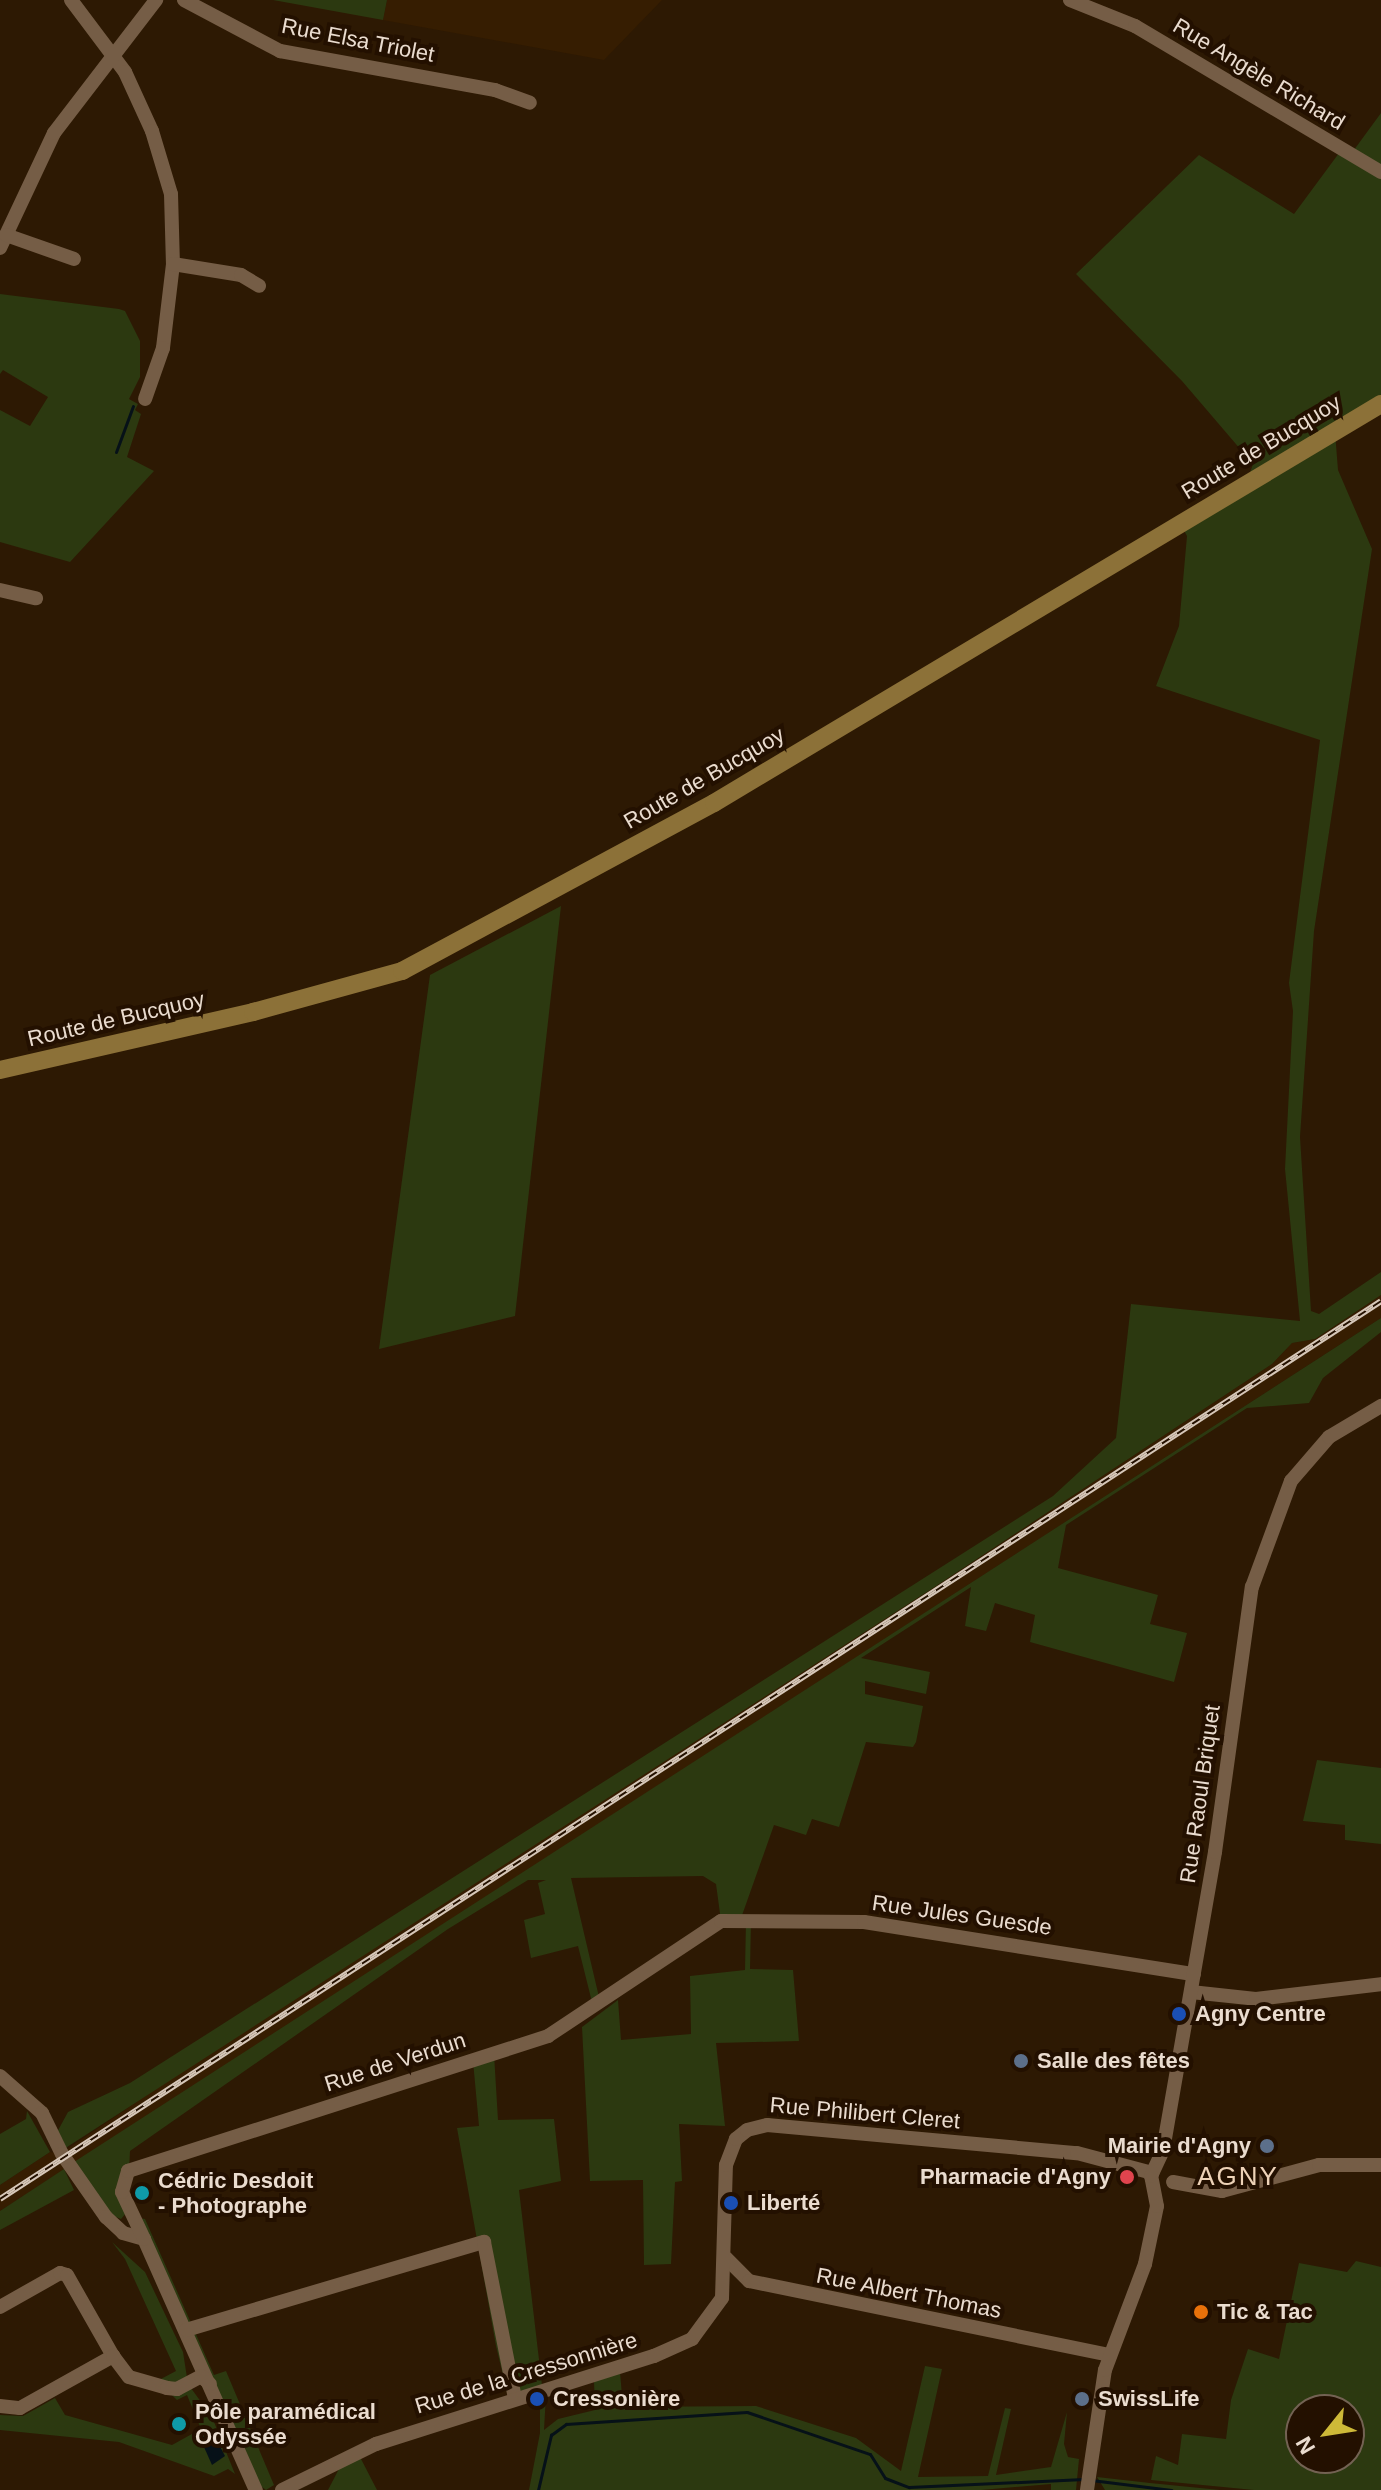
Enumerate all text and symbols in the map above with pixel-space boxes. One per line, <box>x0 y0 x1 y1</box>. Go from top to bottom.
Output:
street label: Rue Elsa Triolet <box>279 12 437 68</box>
street label: Rue Angèle Richard <box>1168 12 1350 136</box>
street label: Route de Bucquoy <box>1177 389 1345 505</box>
street label: Route de Bucquoy <box>619 721 789 835</box>
street label: Route de Bucquoy <box>25 986 207 1052</box>
street label: Rue Raoul Briquet <box>1174 1703 1226 1885</box>
street label: Rue Jules Guesde <box>871 1889 1053 1941</box>
place label: Agny Centre <box>1195 2001 1326 2027</box>
marker: Agny Centre <box>1170 2005 1188 2023</box>
street label: Rue de Verdun <box>321 2027 469 2097</box>
place label: Salle des fêtes <box>1037 2048 1190 2074</box>
marker: Salle des fêtes <box>1012 2052 1030 2070</box>
street label: Rue Philibert Cleret <box>769 2092 961 2134</box>
place label: Mairie d'Agny <box>1108 2133 1251 2159</box>
marker: Mairie d'Agny <box>1258 2137 1276 2155</box>
district label: AGNY <box>1197 2161 1279 2193</box>
place label: Pharmacie d'Agny <box>920 2164 1111 2190</box>
place label: Cédric Desdoit - Photographe <box>158 2167 313 2218</box>
marker: Pharmacie d'Agny <box>1118 2168 1136 2186</box>
marker: Cédric Desdoit - Photographe <box>133 2184 151 2202</box>
place label: Liberté <box>747 2190 820 2216</box>
marker: Liberté <box>722 2194 740 2212</box>
street label: Rue Albert Thomas <box>813 2262 1005 2324</box>
place label: Tic & Tac <box>1217 2299 1313 2325</box>
marker: Tic & Tac <box>1192 2303 1210 2321</box>
street label: Rue de la Cressonnière <box>412 2327 640 2419</box>
place label: Cressonière <box>553 2386 680 2412</box>
place label: SwissLife <box>1098 2386 1199 2412</box>
marker: Cressonière <box>528 2390 546 2408</box>
marker: SwissLife <box>1073 2390 1091 2408</box>
north arrow <box>1285 2394 1365 2474</box>
place label: Pôle paramédical Odyssée <box>195 2398 376 2450</box>
marker: Pôle paramédical Odyssée <box>170 2415 188 2433</box>
text: N <box>1291 2432 1320 2458</box>

